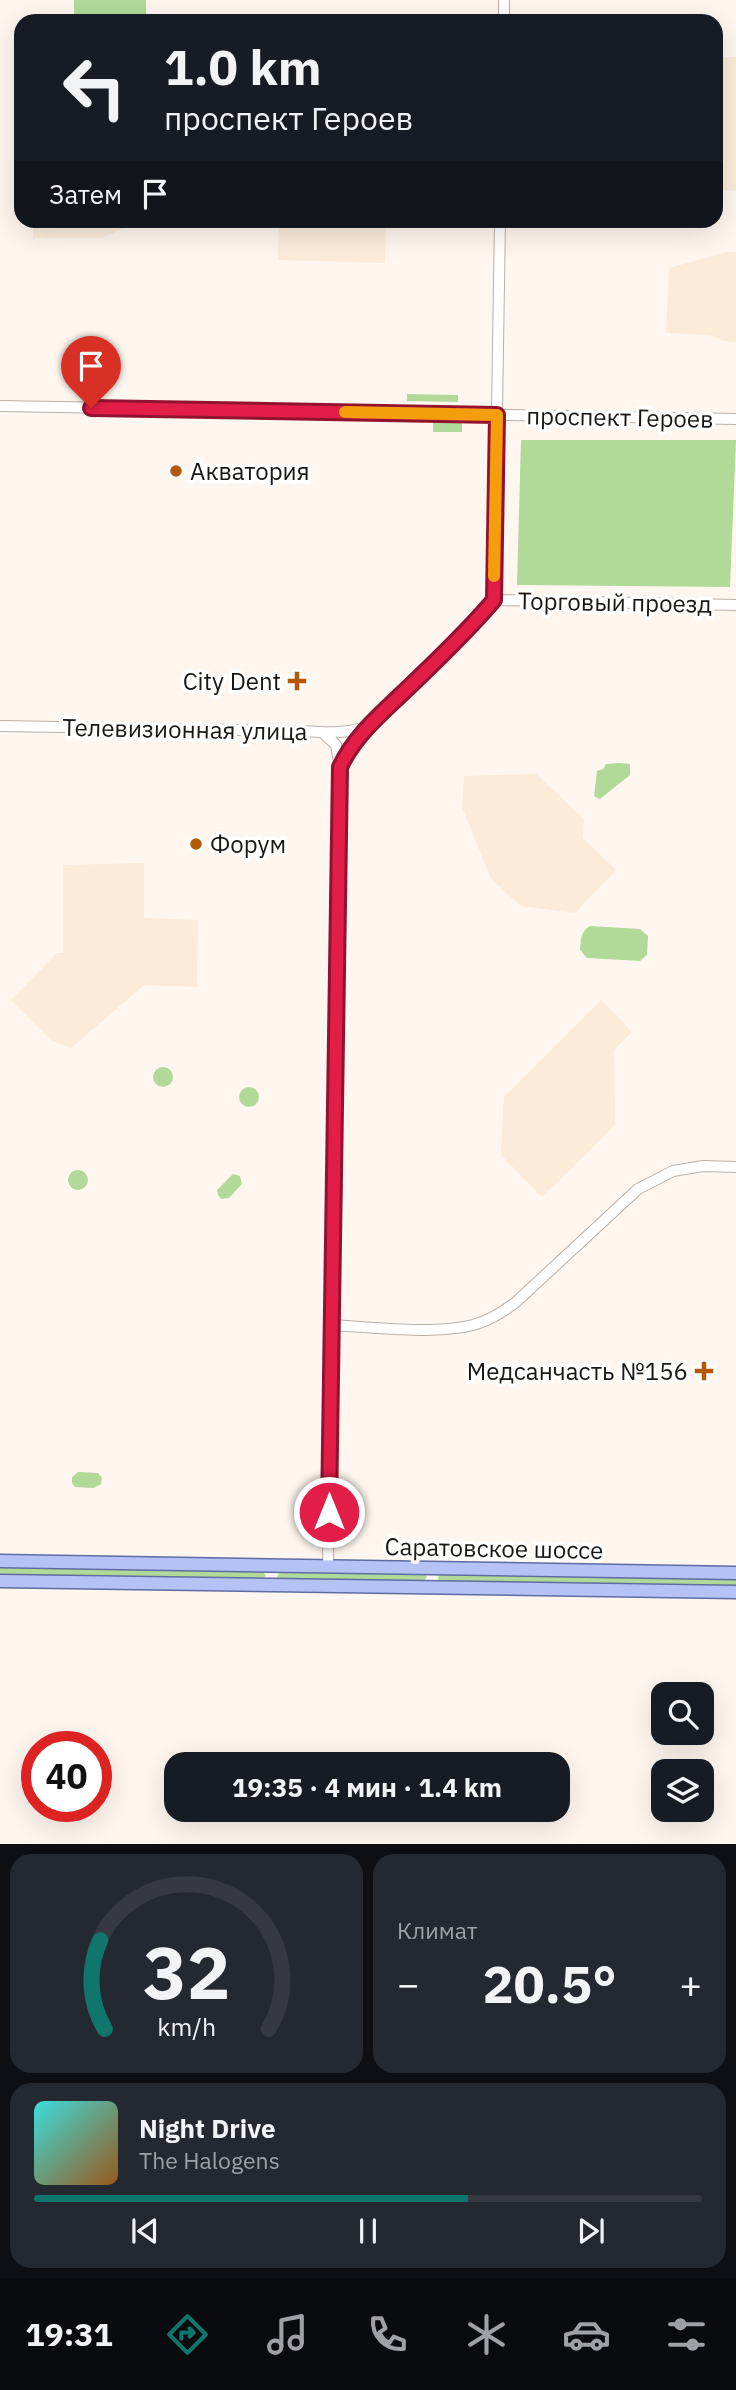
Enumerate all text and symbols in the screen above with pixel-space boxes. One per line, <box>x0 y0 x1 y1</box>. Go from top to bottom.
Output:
text: 1.0 km <box>164 35 322 98</box>
icon: left <box>49 42 140 133</box>
text: проспект Героев <box>164 97 413 139</box>
icon: arrive <box>136 175 174 213</box>
text: Затем <box>49 177 122 211</box>
pin <box>61 336 121 408</box>
icon: arrive <box>72 347 110 385</box>
street label: проспект Героев <box>526 399 714 435</box>
place label: Акватория <box>190 455 310 487</box>
marker: Акватория <box>168 463 184 479</box>
street label: Торговый проезд <box>518 584 712 620</box>
place label: City Dent <box>183 665 281 697</box>
marker: City Dent <box>287 671 307 691</box>
street label: Телевизионная улица <box>62 711 308 747</box>
place label: Форум <box>210 828 286 860</box>
marker: Форум <box>188 836 204 852</box>
place label: Медсанчасть №156 <box>467 1355 688 1387</box>
marker: Медсанчасть №156 <box>694 1361 714 1381</box>
position arrow <box>292 1475 366 1549</box>
street label: Саратовское шоссе <box>384 1530 604 1566</box>
map controls <box>651 1682 714 1822</box>
button: search <box>651 1682 714 1745</box>
speed limit sign: 40 <box>21 1731 112 1822</box>
button: layers <box>651 1759 714 1822</box>
text: 19:35 · 4 мин · 1.4 km <box>232 1770 502 1804</box>
text: Климат <box>397 1915 478 1945</box>
text: 32 <box>143 1925 230 2020</box>
text: 20.5° <box>482 1950 617 2017</box>
text: − <box>397 1959 420 2008</box>
text: + <box>679 1959 702 2008</box>
text: km/h <box>157 2010 216 2043</box>
text: Night Drive <box>139 2111 276 2145</box>
text: The Halogens <box>139 2145 280 2175</box>
icon: previous <box>126 2212 164 2250</box>
icon: pause <box>349 2212 387 2250</box>
icon: next <box>572 2212 610 2250</box>
icon: directions <box>163 2310 212 2359</box>
icon: music <box>263 2310 312 2359</box>
icon: phone <box>363 2310 412 2359</box>
icon: climate <box>462 2310 511 2359</box>
icon: car <box>562 2310 611 2359</box>
icon: filters <box>662 2310 711 2359</box>
text: 19:31 <box>25 2313 113 2355</box>

